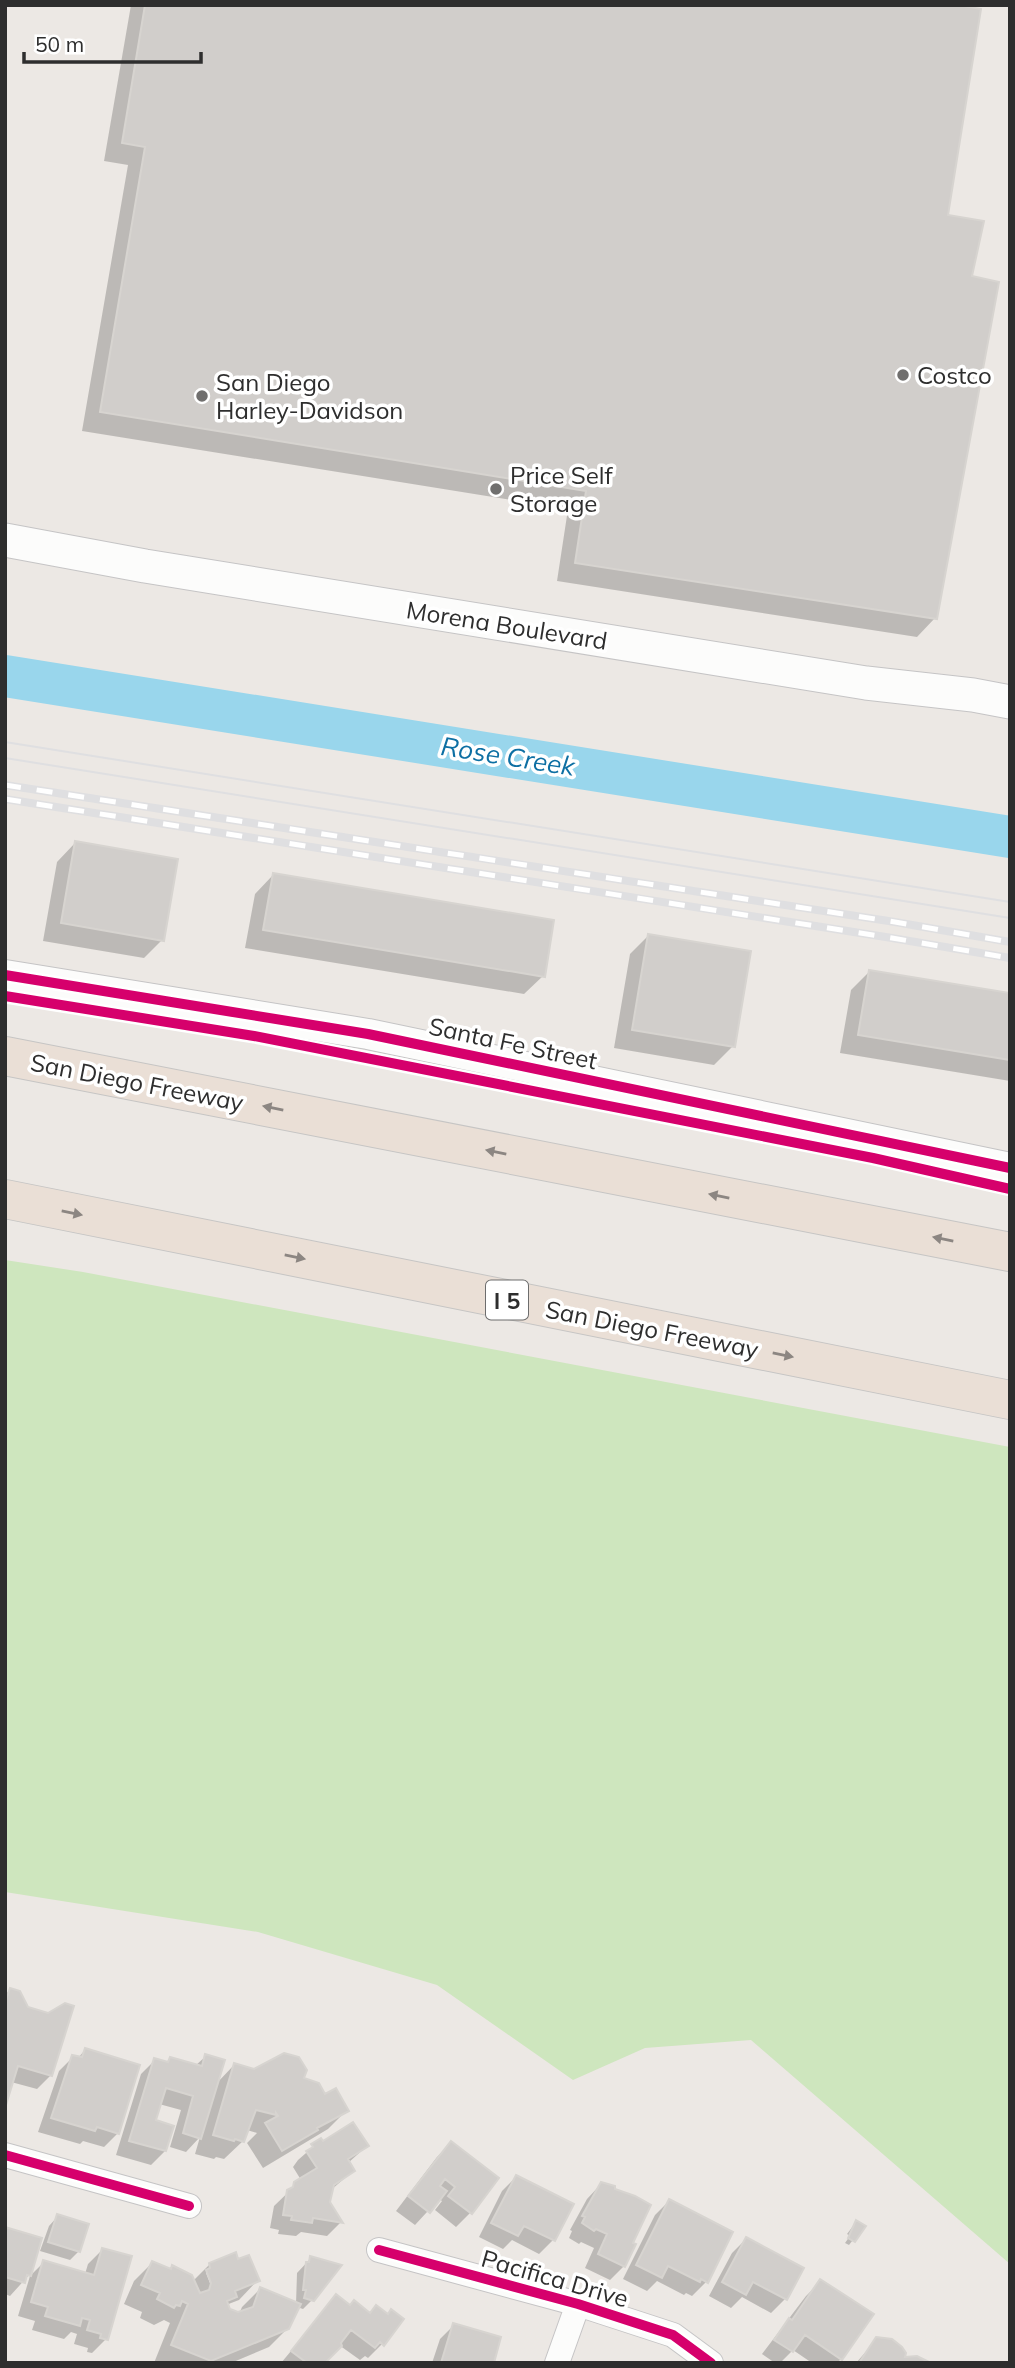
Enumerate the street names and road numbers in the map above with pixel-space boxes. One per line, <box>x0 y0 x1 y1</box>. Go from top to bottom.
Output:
street label: Morena Boulevard <box>404 594 610 656</box>
street label: Santa Fe Street <box>426 1011 600 1075</box>
street label: San Diego Freeway <box>28 1047 246 1117</box>
road number: I 5 <box>486 1280 528 1320</box>
street label: San Diego Freeway <box>543 1294 761 1364</box>
street label: Pacifica Drive <box>478 2243 632 2313</box>

